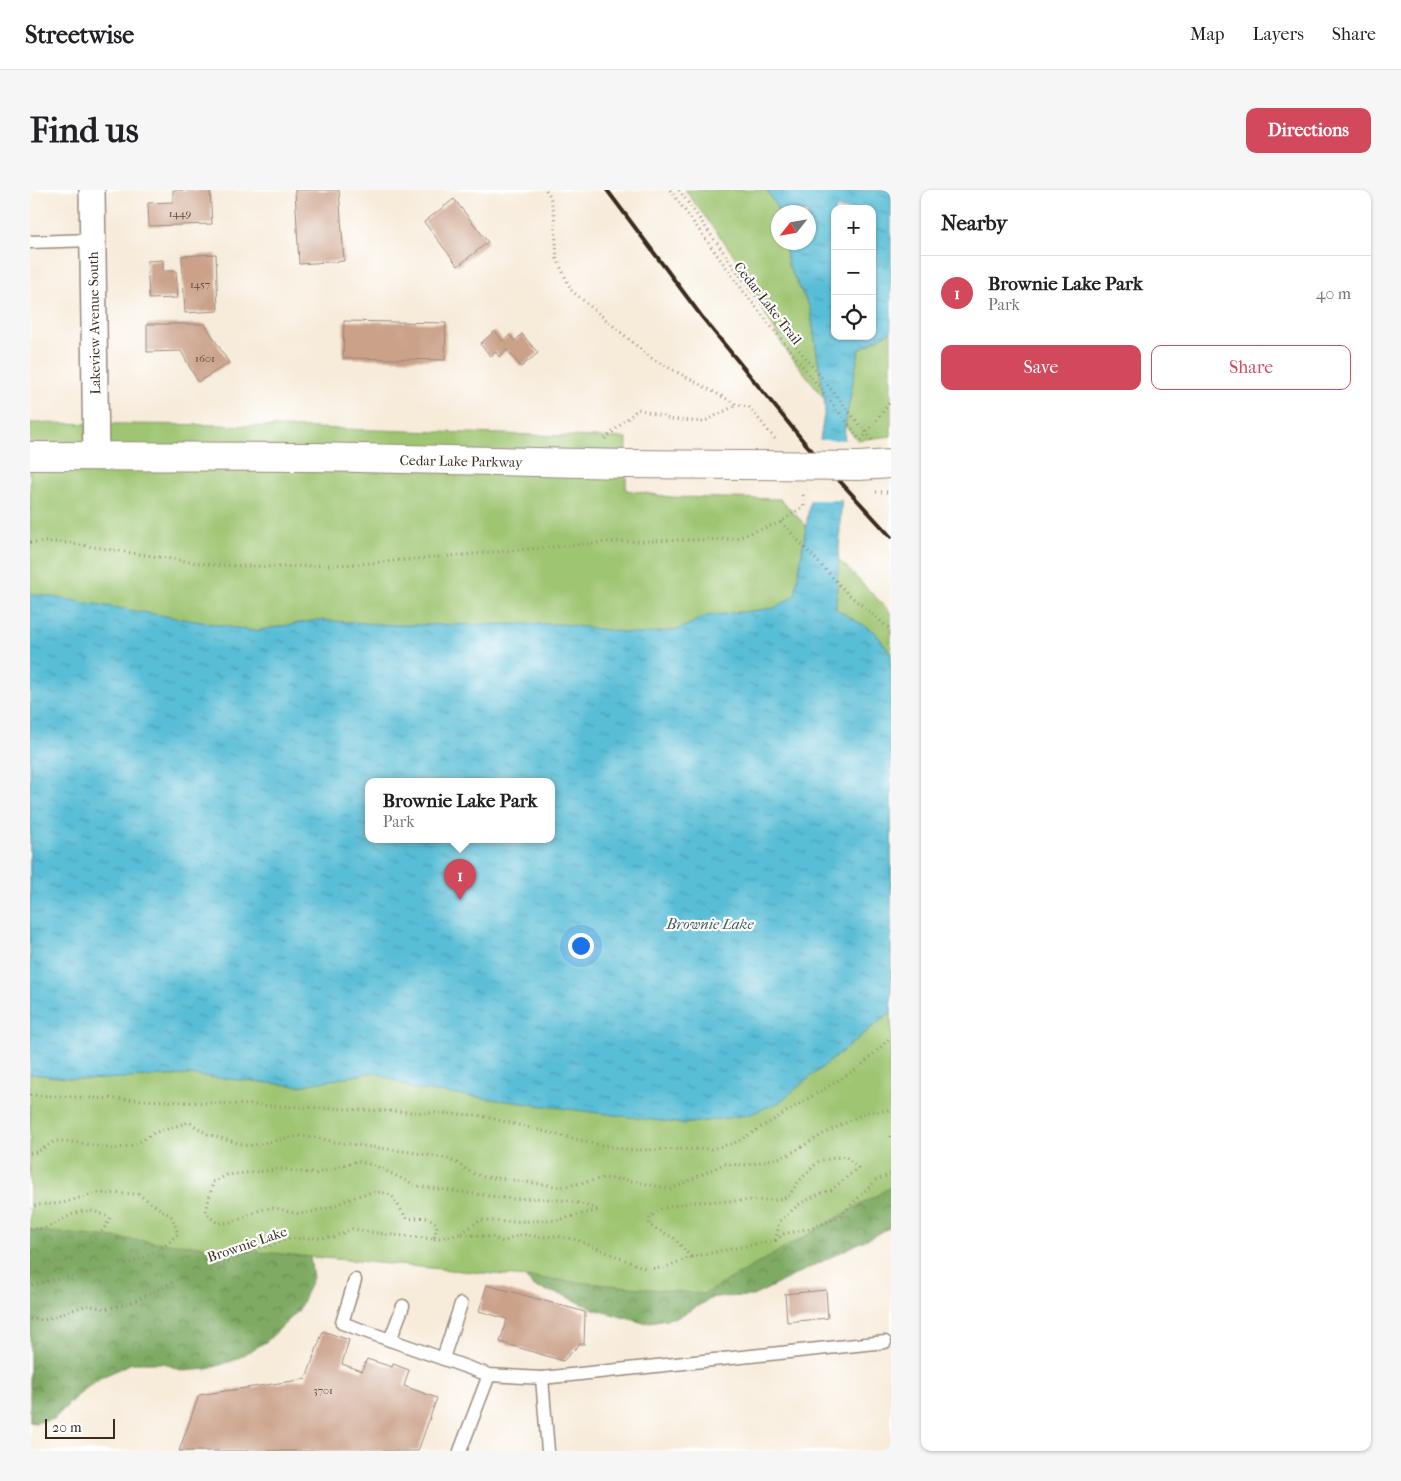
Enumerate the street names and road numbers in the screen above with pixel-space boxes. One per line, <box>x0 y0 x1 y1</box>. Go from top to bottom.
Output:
street label: Lakeview Avenue South <box>85 251 104 395</box>
street label: Cedar Lake Trail <box>730 259 805 348</box>
street label: Cedar Lake Parkway <box>399 452 523 471</box>
street label: Brownie Lake <box>205 1223 289 1266</box>

